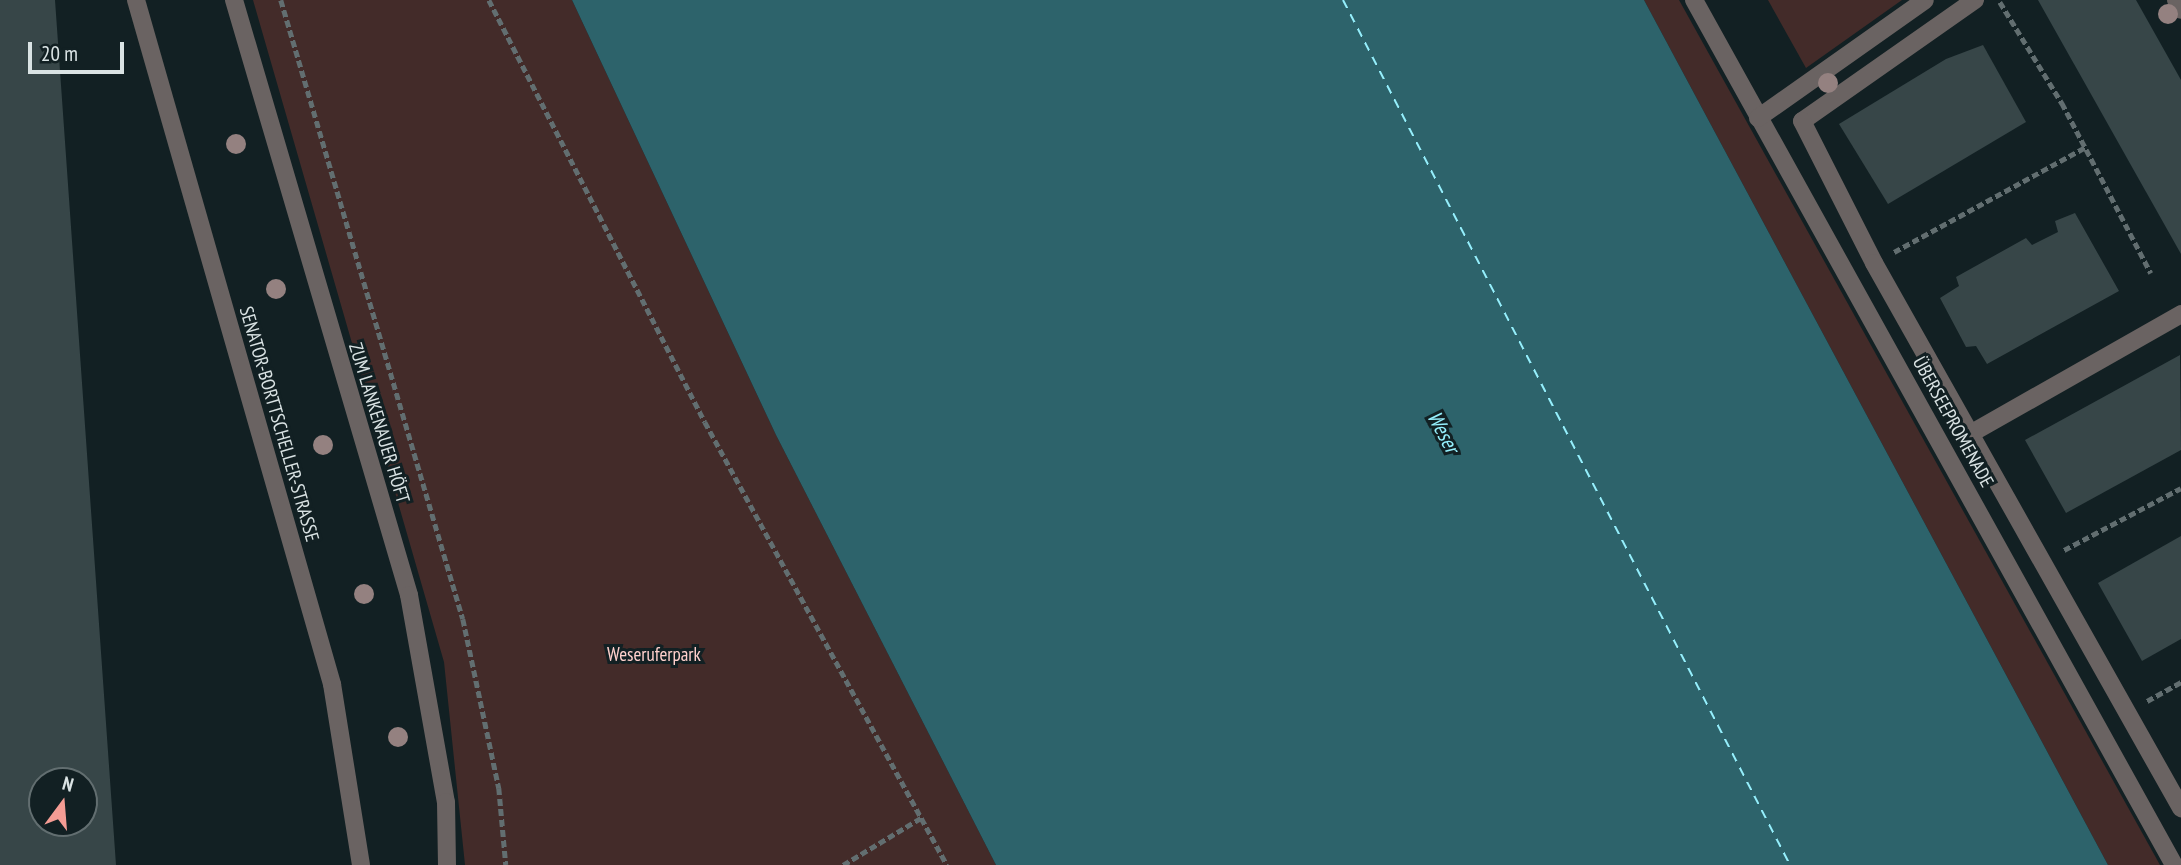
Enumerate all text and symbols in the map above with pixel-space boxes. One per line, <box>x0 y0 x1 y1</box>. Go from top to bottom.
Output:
scale bar <box>32 28 128 72</box>
text: 20 m <box>41 40 78 67</box>
street label: SENATOR-BORTTSCHELLER-STRASSE <box>234 304 324 544</box>
street label: ZUM LANKENAUER HÖFT <box>344 340 414 506</box>
street label: ÜBERSEEPROMENADE <box>1908 353 1998 491</box>
water label: Weser <box>1422 407 1464 457</box>
park label: Weseruferpark <box>607 644 701 666</box>
north arrow <box>28 767 98 837</box>
text: N <box>60 771 76 797</box>

